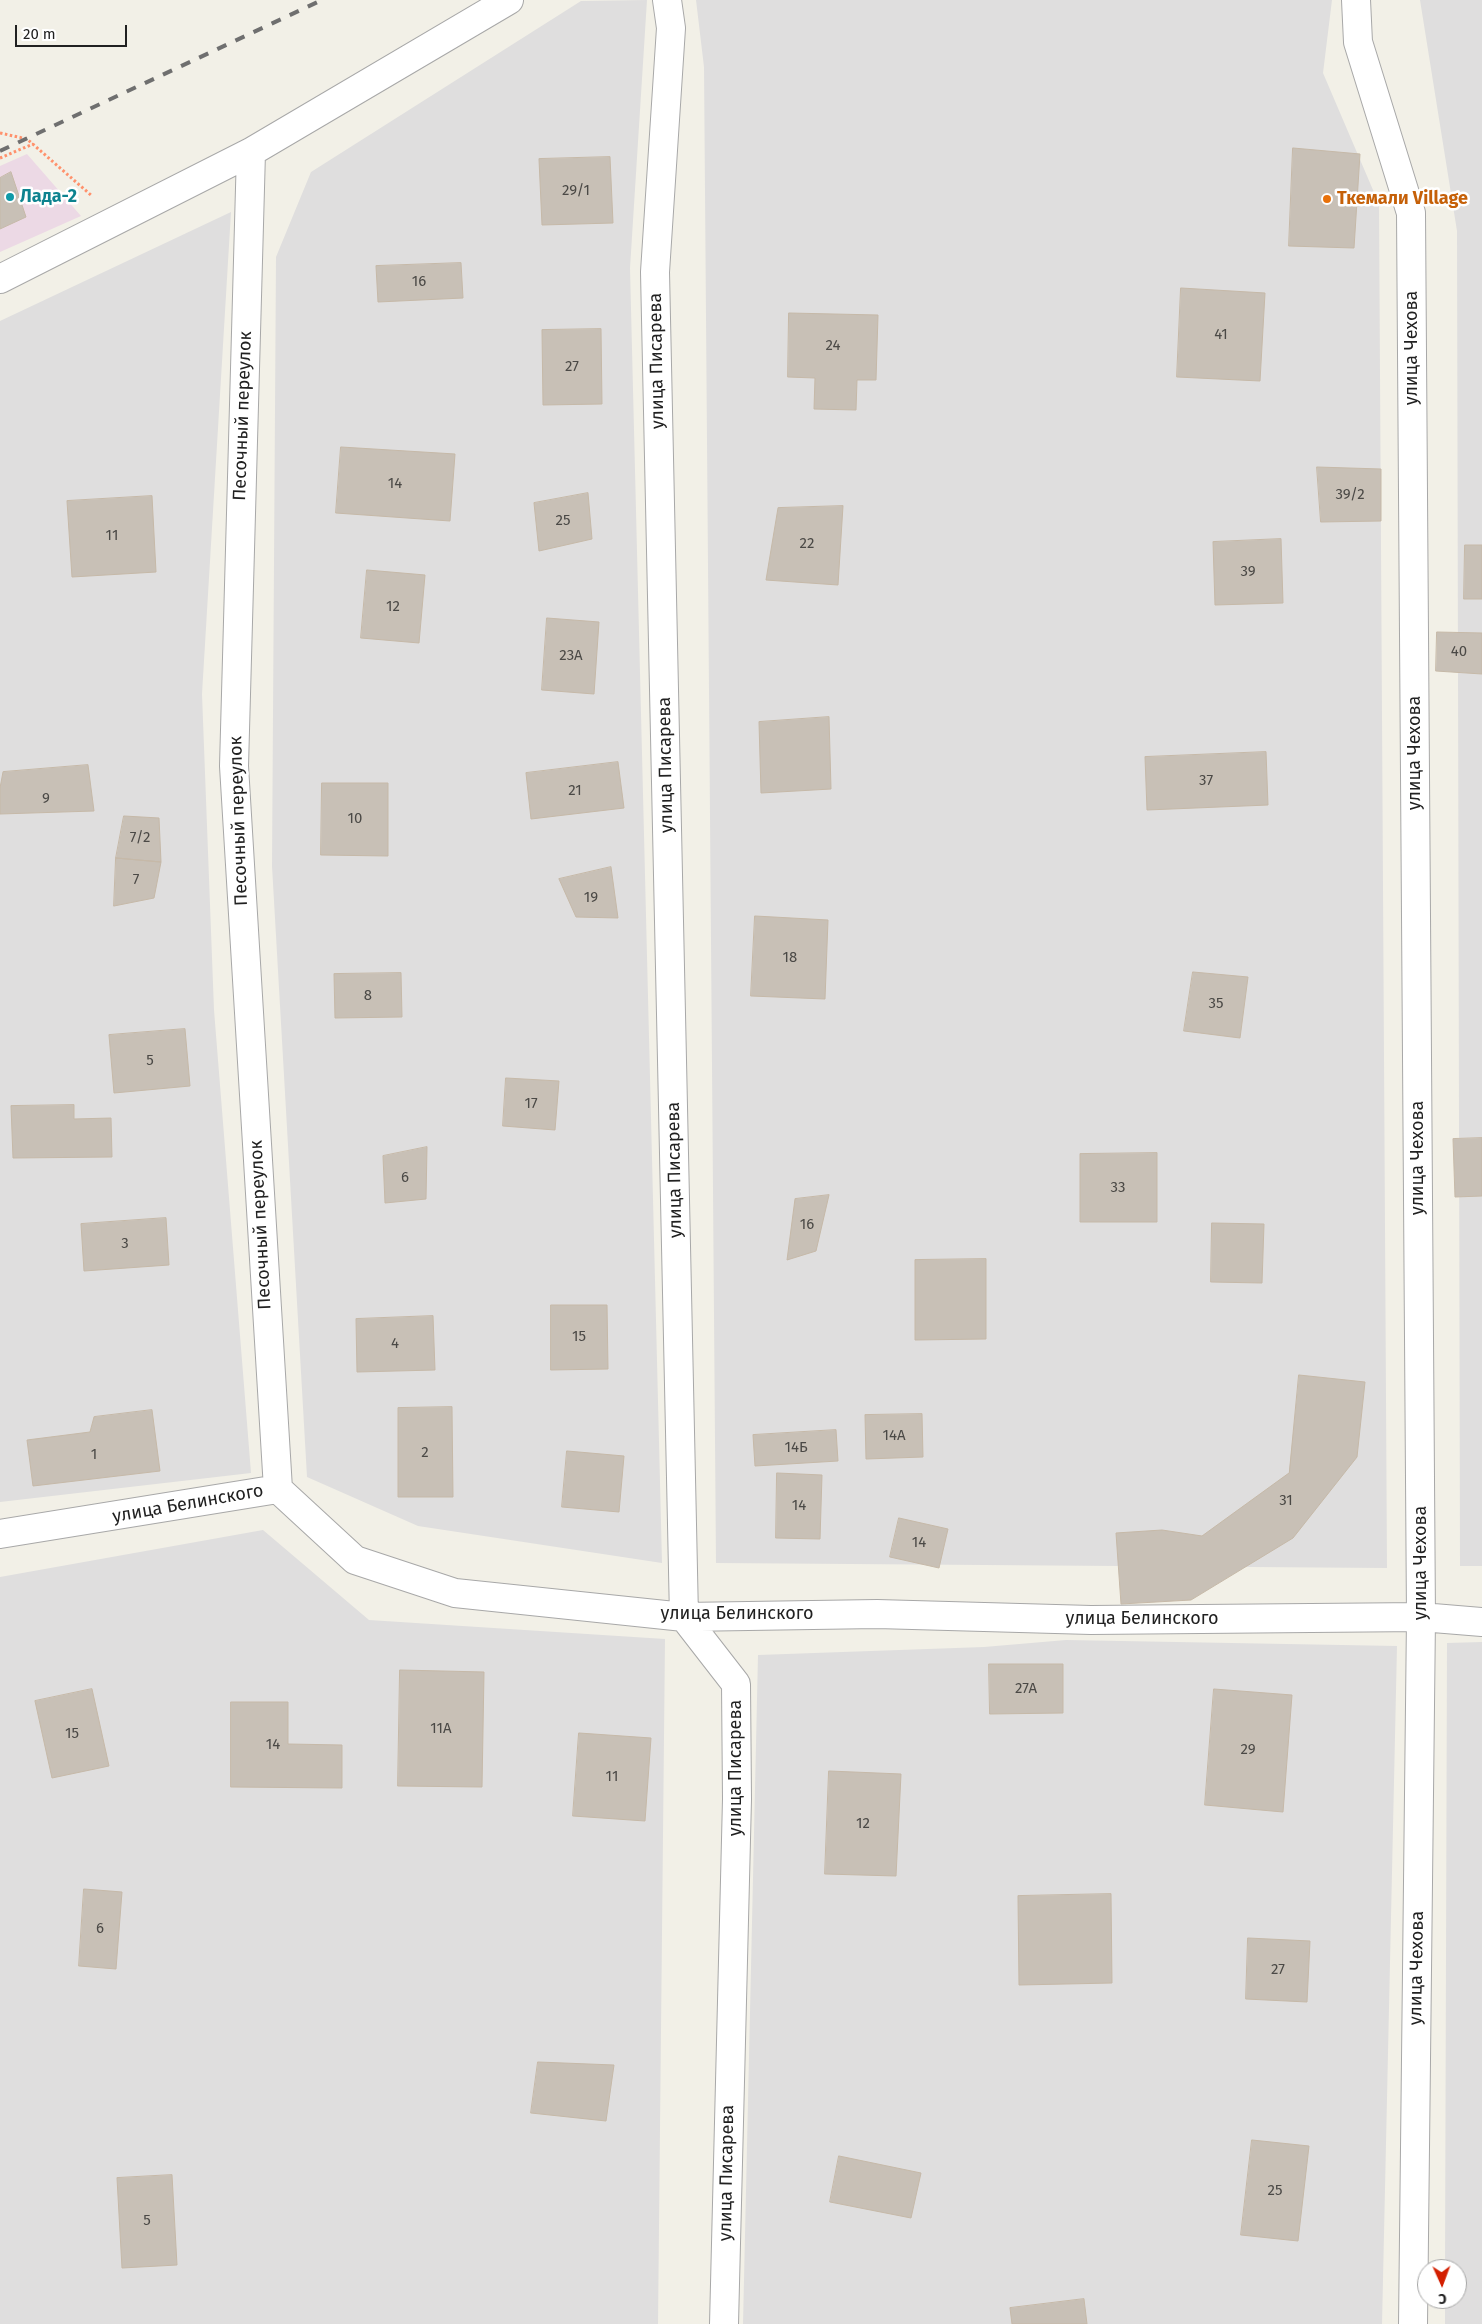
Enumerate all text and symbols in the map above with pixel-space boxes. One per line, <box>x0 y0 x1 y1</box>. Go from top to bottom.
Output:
scale bar <box>18 15 130 47</box>
text: 20 m <box>23 25 56 43</box>
house number: 29/1 <box>562 182 590 200</box>
place label: Лада-2 <box>20 186 77 208</box>
place label: Ткемали Village <box>1337 188 1468 210</box>
marker: Лада-2 <box>4 191 16 203</box>
marker: Ткемали Village <box>1321 193 1333 205</box>
house number: 16 <box>412 273 426 291</box>
street label: улица Чехова <box>1401 291 1423 405</box>
street label: улица Писарева <box>645 293 669 429</box>
house number: 41 <box>1214 326 1228 344</box>
street label: Песочный переулок <box>229 331 257 501</box>
house number: 24 <box>826 337 840 355</box>
house number: 27 <box>565 358 579 376</box>
house number: 14 <box>388 475 402 493</box>
house number: 39/2 <box>1335 486 1365 504</box>
house number: 25 <box>556 512 570 530</box>
house number: 11 <box>106 527 118 545</box>
house number: 22 <box>800 535 814 553</box>
house number: 39 <box>1240 563 1256 581</box>
house number: 12 <box>386 598 400 616</box>
house number: 40 <box>1451 643 1467 661</box>
house number: 23А <box>559 647 583 665</box>
street label: улица Чехова <box>1404 696 1426 810</box>
street label: улица Писарева <box>654 697 678 833</box>
street label: Песочный переулок <box>225 736 253 906</box>
house number: 37 <box>1199 772 1213 790</box>
house number: 21 <box>568 782 582 800</box>
house number: 9 <box>42 790 50 808</box>
house number: 10 <box>348 810 362 828</box>
house number: 7/2 <box>130 829 150 847</box>
house number: 7 <box>133 871 139 889</box>
house number: 19 <box>584 889 598 907</box>
house number: 18 <box>783 949 797 967</box>
house number: 8 <box>364 987 372 1005</box>
house number: 35 <box>1209 995 1223 1013</box>
house number: 5 <box>146 1052 154 1070</box>
house number: 17 <box>524 1095 538 1113</box>
street label: улица Чехова <box>1407 1101 1429 1215</box>
street label: улица Писарева <box>663 1102 687 1238</box>
street label: Песочный переулок <box>246 1140 276 1310</box>
house number: 6 <box>401 1169 409 1187</box>
house number: 33 <box>1111 1179 1125 1197</box>
house number: 16 <box>800 1216 814 1234</box>
house number: 3 <box>121 1235 129 1253</box>
house number: 15 <box>572 1328 586 1346</box>
house number: 4 <box>391 1335 399 1353</box>
house number: 14А <box>882 1427 906 1445</box>
house number: 14Б <box>784 1439 808 1457</box>
house number: 2 <box>421 1444 429 1462</box>
house number: 1 <box>91 1446 97 1464</box>
street label: улица Белинского <box>111 1480 265 1528</box>
house number: 31 <box>1279 1492 1293 1510</box>
house number: 14 <box>792 1497 806 1515</box>
street label: улица Чехова <box>1410 1506 1432 1620</box>
house number: 14 <box>912 1534 926 1552</box>
street label: улица Белинского <box>661 1603 813 1625</box>
street label: улица Белинского <box>1066 1608 1218 1630</box>
house number: 27А <box>1015 1680 1037 1698</box>
street label: улица Писарева <box>725 1700 747 1836</box>
house number: 11А <box>430 1720 452 1738</box>
house number: 15 <box>65 1725 79 1743</box>
house number: 14 <box>266 1736 280 1754</box>
house number: 29 <box>1240 1741 1256 1759</box>
house number: 11 <box>606 1768 618 1786</box>
house number: 12 <box>856 1815 870 1833</box>
street label: улица Чехова <box>1405 1911 1429 2025</box>
house number: 6 <box>96 1920 104 1938</box>
house number: 27 <box>1271 1961 1285 1979</box>
street label: улица Писарева <box>715 2105 739 2241</box>
house number: 25 <box>1268 2182 1282 2200</box>
house number: 5 <box>143 2212 151 2230</box>
north arrow <box>1417 2259 1467 2309</box>
text: С <box>1438 2290 1447 2307</box>

